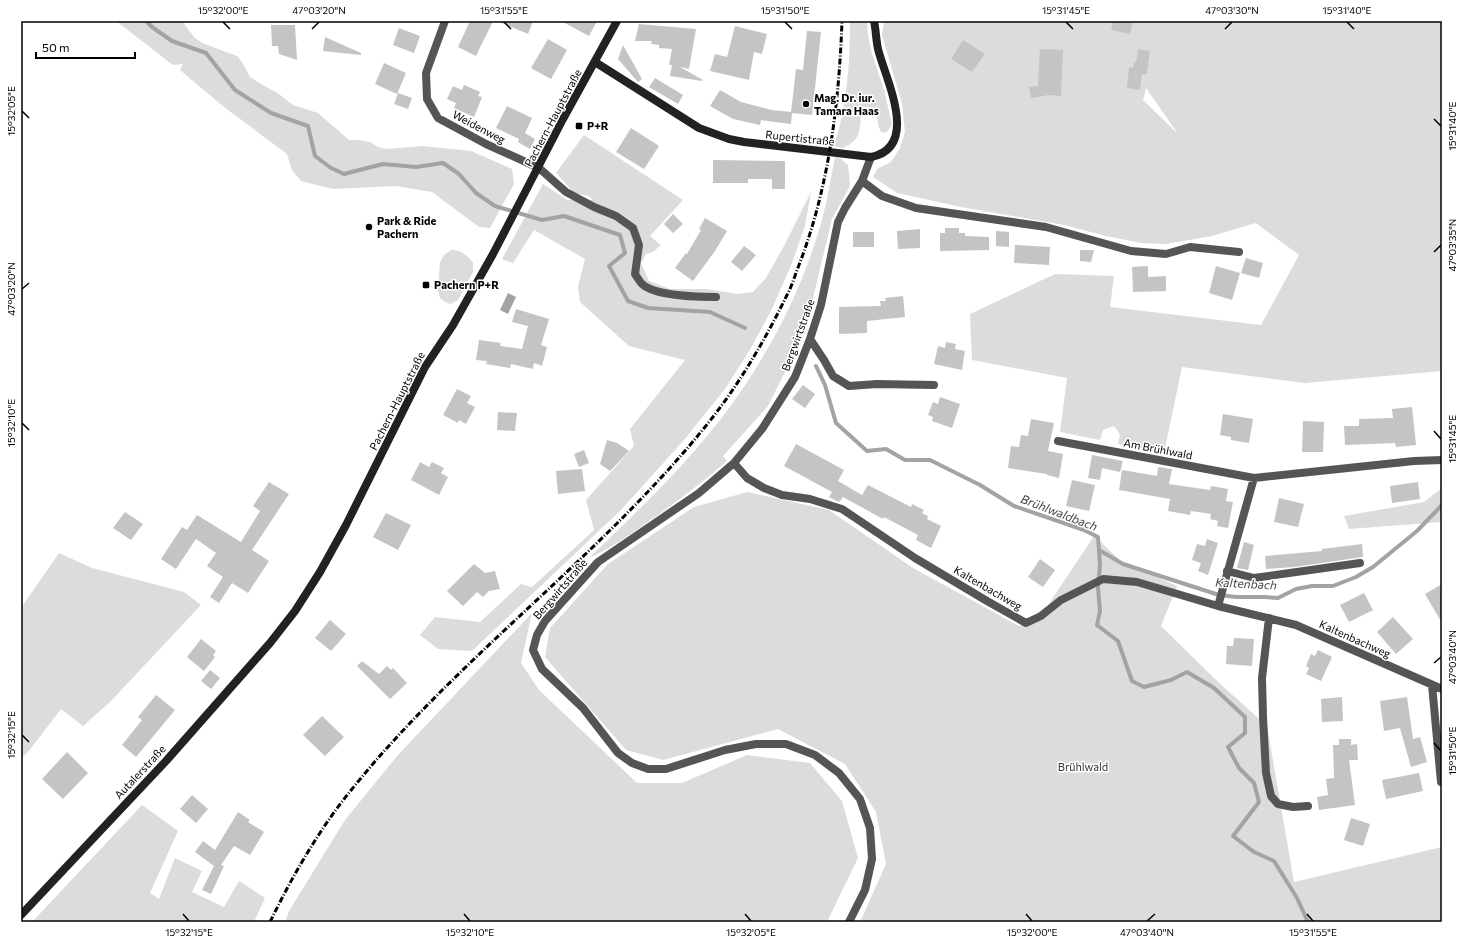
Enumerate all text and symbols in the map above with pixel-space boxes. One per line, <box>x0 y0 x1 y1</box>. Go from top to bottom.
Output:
text: 15°32'00"E <box>198 4 248 16</box>
text: 47°03'20"N <box>292 4 346 16</box>
text: 15°31'55"E <box>480 4 528 16</box>
text: 15°31'50"E <box>761 4 809 16</box>
text: 15°31'45"E <box>1042 4 1090 16</box>
text: 47°03'30"N <box>1205 4 1259 16</box>
text: 15°31'40"E <box>1323 4 1372 16</box>
scale bar <box>36 34 135 60</box>
text: 50 m <box>42 40 70 54</box>
street label: Pachern-Hauptstraße <box>521 67 584 169</box>
text: 15°32'05"E <box>5 86 17 136</box>
place label: Mag. Dr. iur. Tamara Haas <box>814 91 879 117</box>
marker: Mag. Dr. iur. Tamara Haas <box>801 99 811 109</box>
text: 15°31'40"E <box>1446 101 1458 150</box>
street label: Weidenweg <box>451 107 508 146</box>
place label: P+R <box>587 119 609 132</box>
marker: P+R <box>574 121 584 131</box>
street label: Rupertistraße <box>765 127 835 148</box>
place label: Park & Ride Pachern <box>377 214 436 240</box>
text: 47°03'35"N <box>1446 219 1458 271</box>
marker: Park & Ride Pachern <box>364 222 374 232</box>
text: 47°03'20"N <box>5 262 17 316</box>
place label: Pachern P+R <box>434 278 499 291</box>
marker: Pachern P+R <box>421 280 431 290</box>
street label: Bergwirtstraße <box>778 297 817 373</box>
street label: Pachern-Hauptstraße <box>366 349 427 452</box>
text: 15°32'10"E <box>5 399 17 447</box>
text: 15°31'45"E <box>1446 415 1458 463</box>
street label: Am Brühlwald <box>1123 435 1194 462</box>
water label: Brühlwaldbach <box>1019 491 1100 533</box>
street label: Bergwirtstraße <box>530 556 590 622</box>
street label: Kaltenbachweg <box>952 563 1025 612</box>
water label: Kaltenbach <box>1215 574 1277 592</box>
street label: Kaltenbachweg <box>1318 617 1393 660</box>
text: 47°03'40"N <box>1446 630 1458 684</box>
text: 15°32'15"E <box>5 711 17 759</box>
text: 15°31'50"E <box>1446 727 1458 775</box>
street label: Autalerstraße <box>111 742 168 801</box>
park label: Brühlwald <box>1058 760 1108 773</box>
text: 15°32'15"E <box>165 926 213 938</box>
text: 15°32'10"E <box>446 926 494 938</box>
text: 15°32'05"E <box>726 926 776 938</box>
text: 15°32'00"E <box>1007 926 1057 938</box>
text: 47°03'40"N <box>1120 926 1174 938</box>
text: 15°31'55"E <box>1289 926 1337 938</box>

